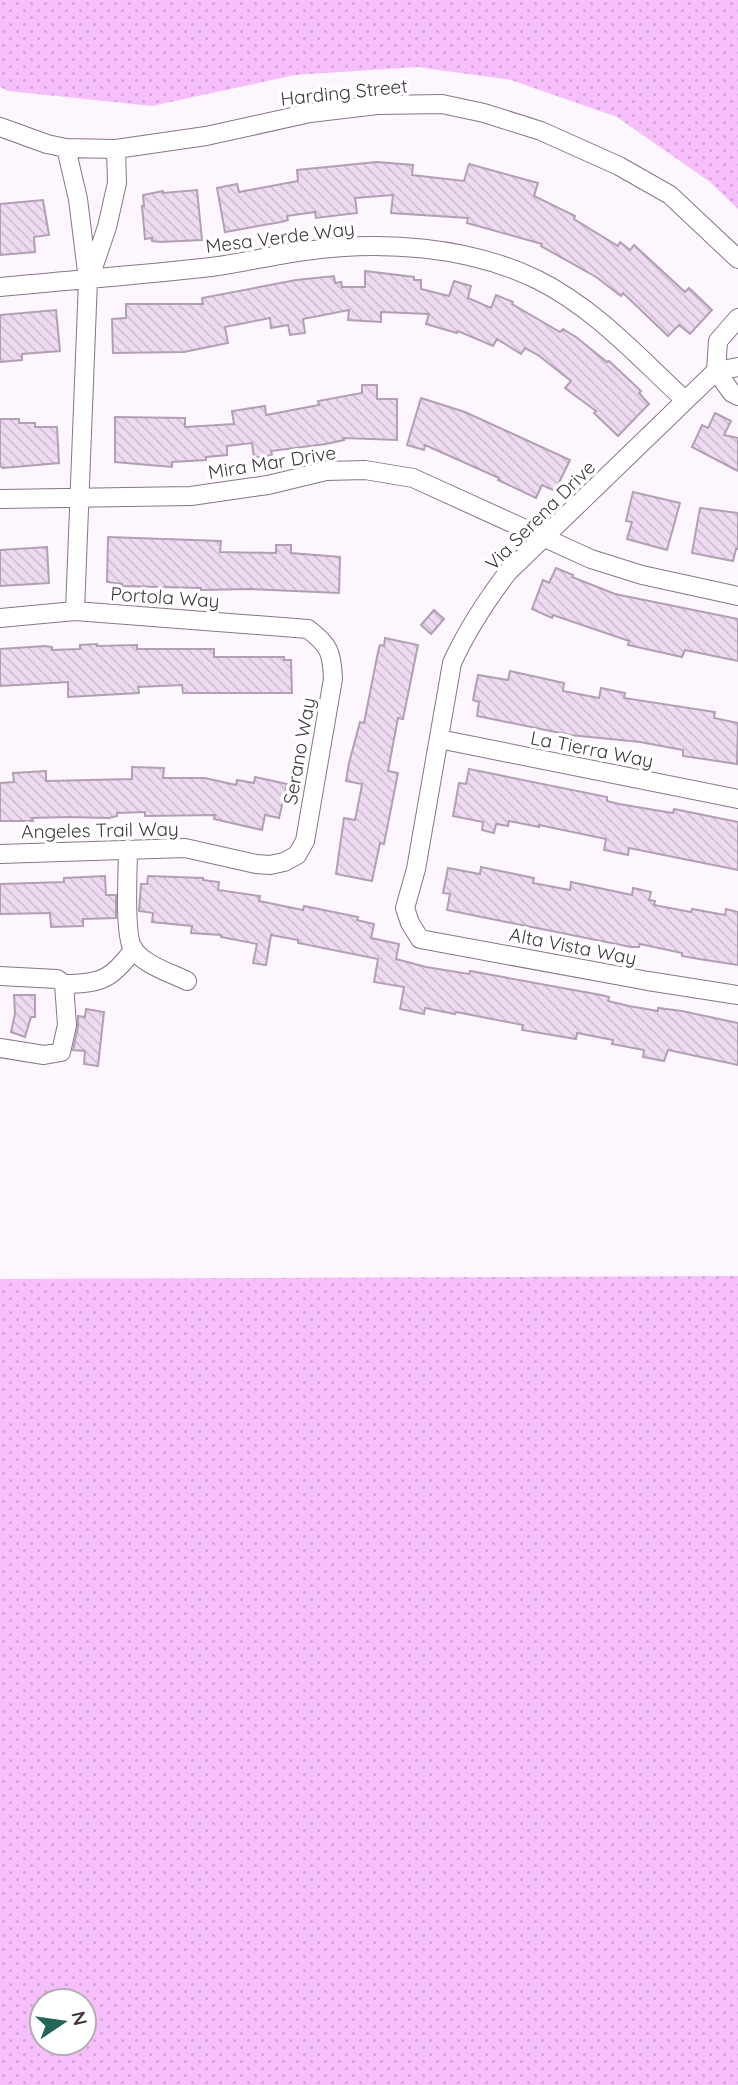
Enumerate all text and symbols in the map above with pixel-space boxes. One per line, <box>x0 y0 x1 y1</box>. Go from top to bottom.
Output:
street label: Harding Street <box>279 73 409 111</box>
street label: Mesa Verde Way <box>204 216 356 258</box>
street label: Mira Mar Drive <box>206 440 338 484</box>
street label: Via Serena Drive <box>480 455 600 575</box>
street label: Portola Way <box>110 581 220 613</box>
street label: Serano Way <box>278 696 320 806</box>
street label: La Tierra Way <box>529 725 655 773</box>
street label: Angeles Trail Way <box>21 817 179 843</box>
street label: Alta Vista Way <box>507 922 639 970</box>
north arrow <box>28 1987 98 2057</box>
text: N <box>66 2009 93 2028</box>

